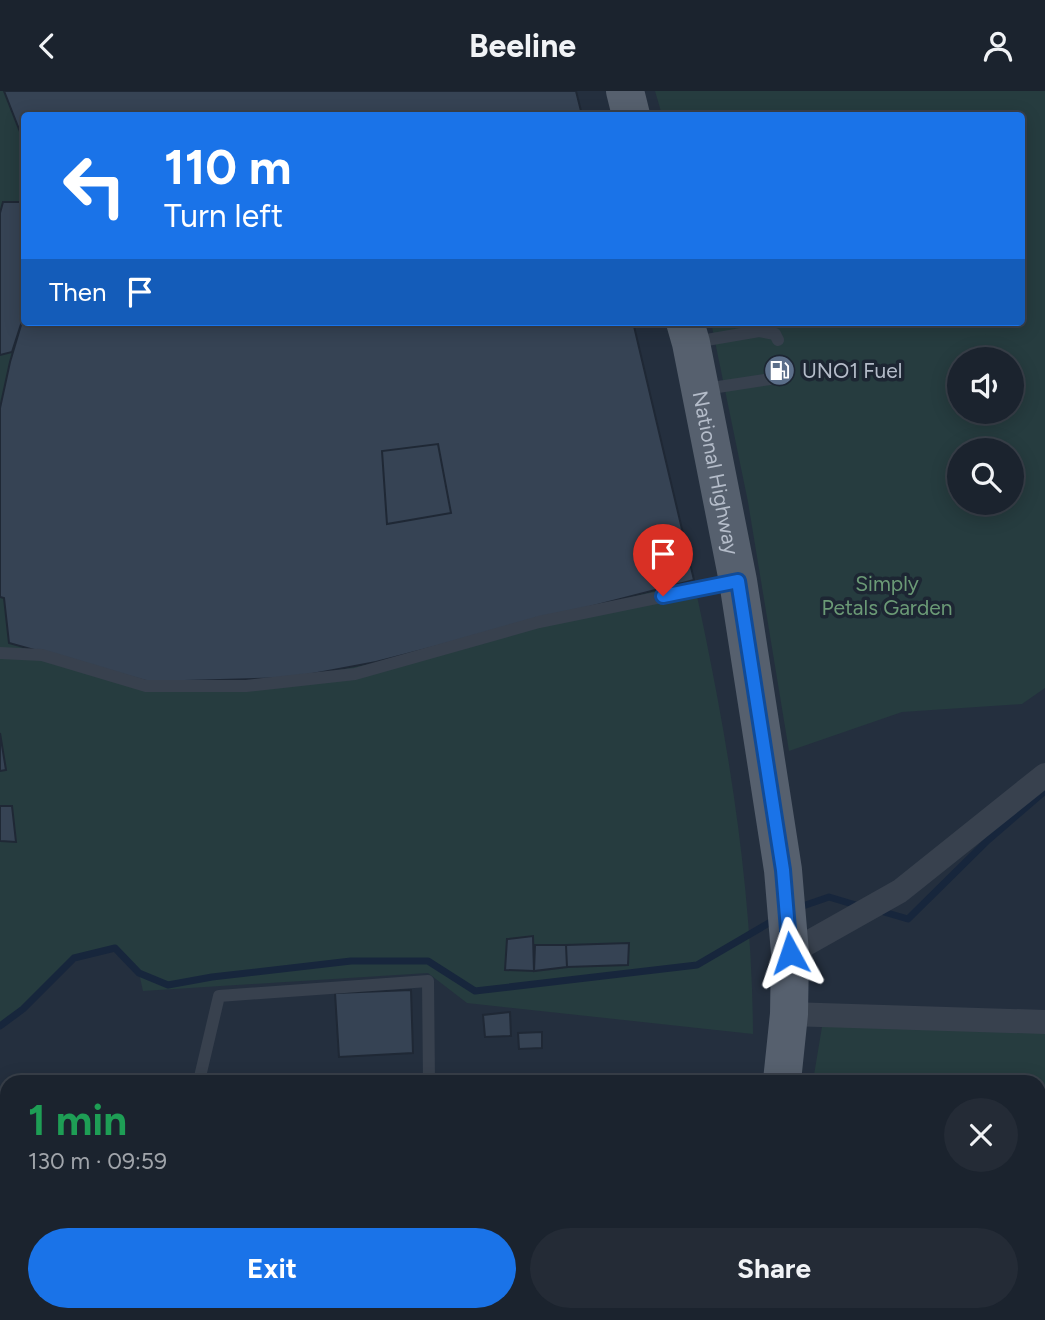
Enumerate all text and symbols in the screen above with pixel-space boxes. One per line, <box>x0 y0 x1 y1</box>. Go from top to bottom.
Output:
icon: back <box>28 27 66 65</box>
text: Beeline <box>469 27 576 65</box>
icon: person <box>979 27 1017 65</box>
text: 110 m <box>164 137 292 196</box>
icon: left <box>49 140 140 231</box>
text: Turn left <box>164 197 283 235</box>
icon: arrive <box>121 273 159 311</box>
text: Then <box>49 276 107 308</box>
map controls <box>947 347 1024 515</box>
button: sound <box>947 347 1024 424</box>
fuel station icon: UNO1 Fuel <box>762 353 796 387</box>
place label: UNO1 Fuel <box>802 358 902 383</box>
street label: National Highway <box>688 388 745 557</box>
button: search <box>947 438 1024 515</box>
pin <box>633 524 693 596</box>
icon: arrive <box>644 535 682 573</box>
park label: Simply Petals Garden <box>822 571 952 620</box>
position arrow <box>753 916 827 990</box>
text: 1 min <box>28 1095 127 1146</box>
button: close <box>944 1098 1018 1172</box>
text: 130 m · 09:59 <box>28 1147 167 1175</box>
button: Exit <box>28 1228 516 1308</box>
button: Share <box>530 1228 1018 1308</box>

